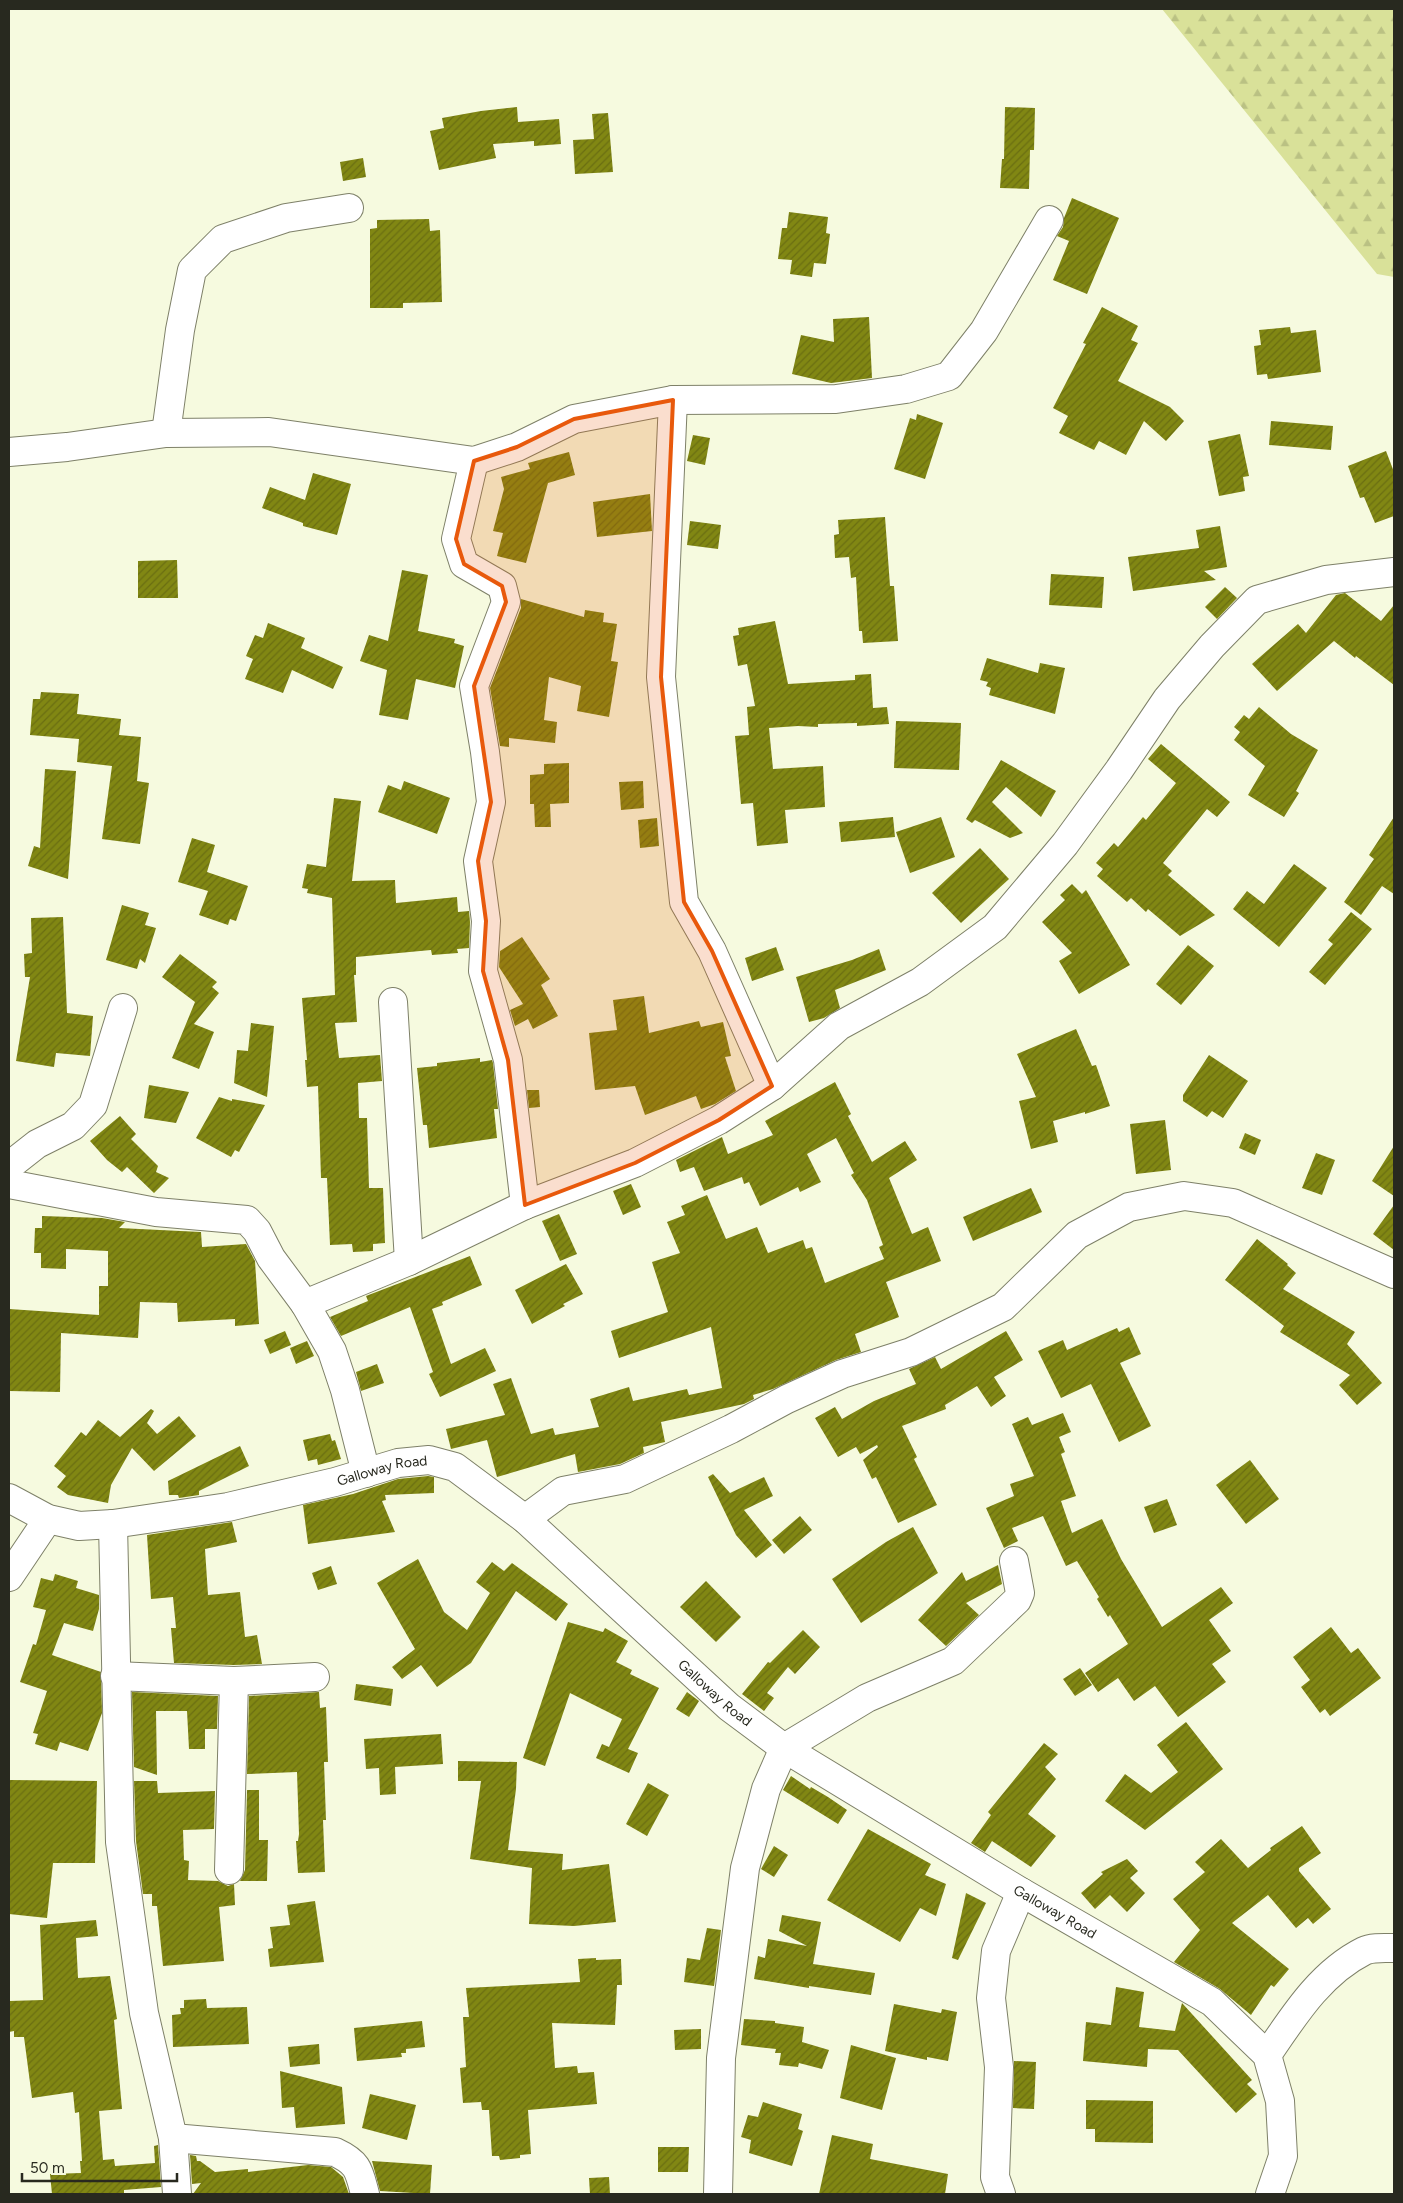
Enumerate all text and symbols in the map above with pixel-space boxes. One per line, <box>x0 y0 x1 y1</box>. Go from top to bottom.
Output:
street label: Galloway Road <box>335 1452 428 1490</box>
street label: Galloway Road <box>674 1656 755 1730</box>
street label: Galloway Road <box>1010 1881 1099 1943</box>
scale bar <box>22 2150 178 2182</box>
text: 50 m <box>30 2159 65 2177</box>

